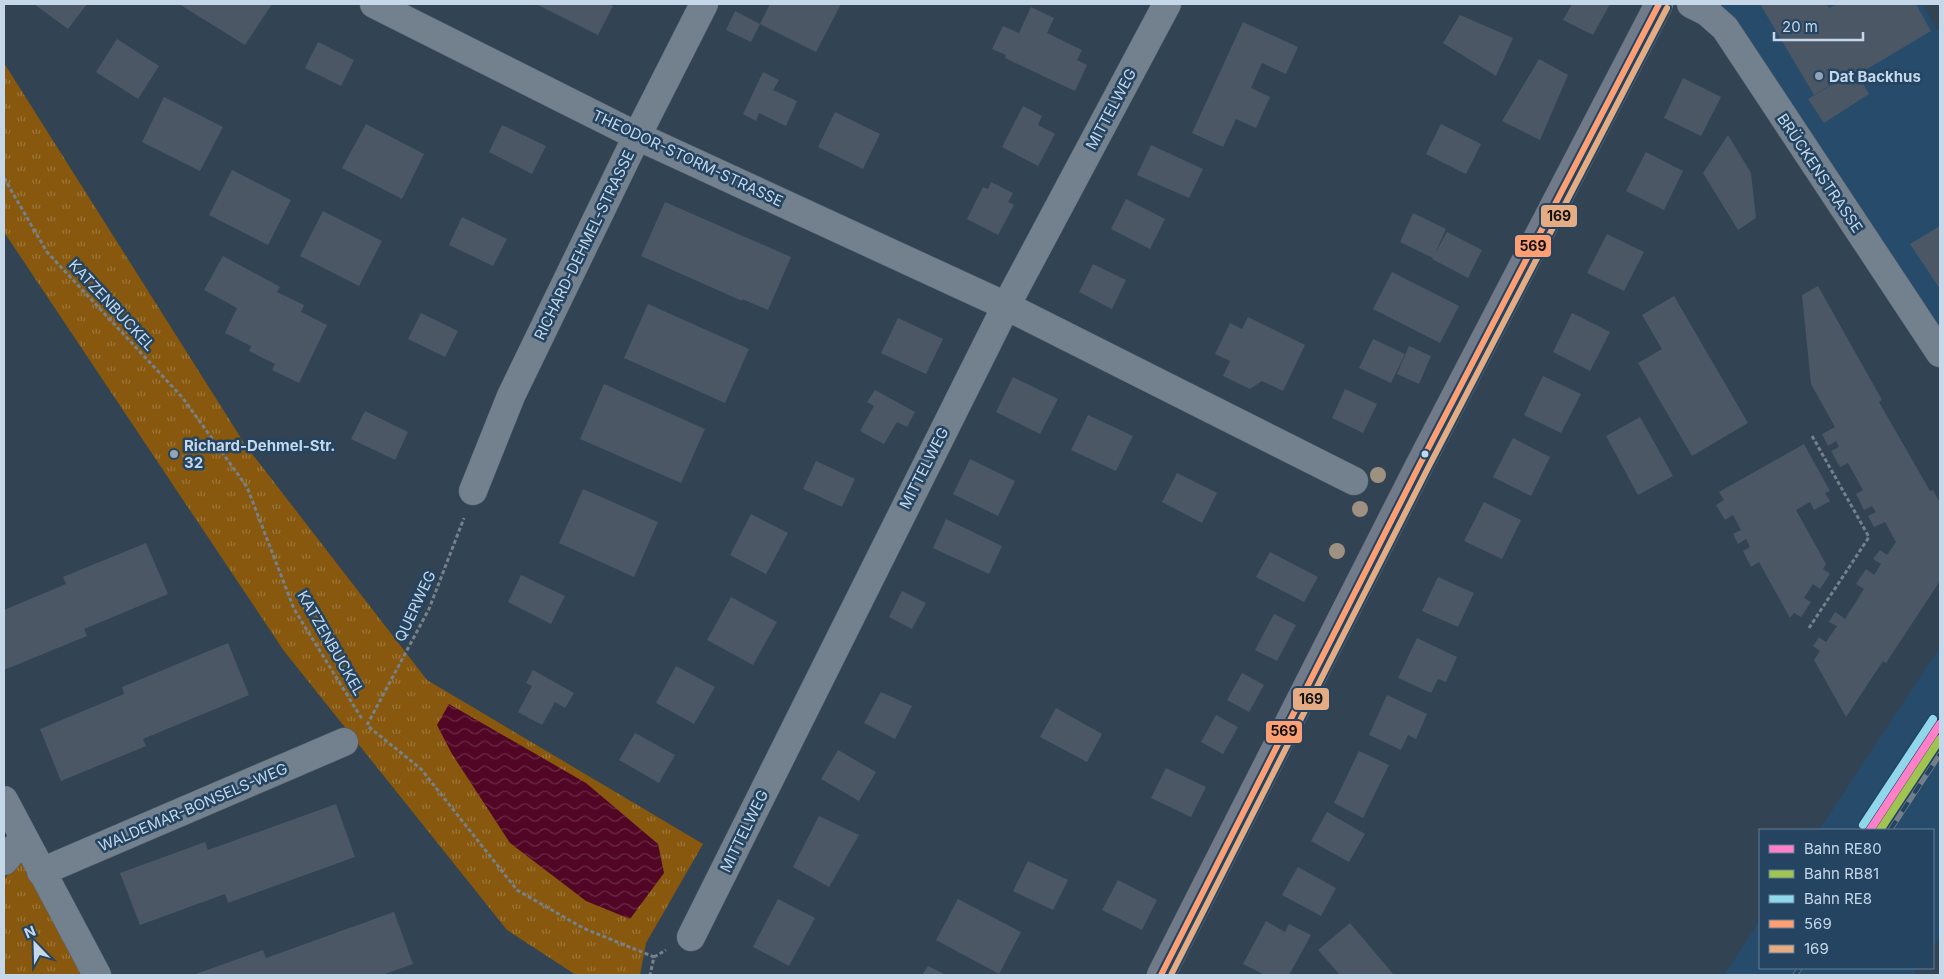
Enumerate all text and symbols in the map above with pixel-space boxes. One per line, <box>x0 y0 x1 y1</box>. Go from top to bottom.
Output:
scale bar <box>1774 10 1863 42</box>
text: 20 m <box>1782 17 1818 36</box>
street label: MITTELWEG <box>1082 65 1140 153</box>
place label: Dat Backhus <box>1829 67 1921 86</box>
marker: Dat Backhus <box>1813 70 1825 82</box>
street label: THEODOR-STORM-STRASSE <box>590 105 786 211</box>
street label: BRÜCKENSTRASSE <box>1773 110 1867 236</box>
street label: RICHARD-DEHMEL-STRASSE <box>530 147 638 343</box>
line badge: 169 <box>1540 204 1578 228</box>
text: 169 <box>1547 207 1571 224</box>
line badge: 569 <box>1514 234 1552 258</box>
text: 569 <box>1519 237 1547 254</box>
street label: KATZENBUCKEL <box>65 255 159 355</box>
street label: MITTELWEG <box>895 424 953 512</box>
place label: Richard-Dehmel-Str. 32 <box>184 436 335 472</box>
marker: Richard-Dehmel-Str. 32 <box>168 448 180 460</box>
unlabelled marker <box>1420 449 1430 459</box>
street label: QUERWEG <box>390 567 440 645</box>
street label: KATZENBUCKEL <box>293 587 369 699</box>
line badge: 169 <box>1292 687 1330 711</box>
text: 169 <box>1299 690 1323 707</box>
line badge: 569 <box>1265 720 1303 744</box>
text: 569 <box>1270 722 1298 739</box>
street label: WALDEMAR-BONSELS-WEG <box>96 758 290 856</box>
street label: MITTELWEG <box>716 787 772 875</box>
legend <box>1759 829 1934 969</box>
text: Bahn RE80 <box>1804 839 1882 858</box>
text: Bahn RB81 <box>1804 864 1879 883</box>
text: Bahn RE8 <box>1804 889 1872 908</box>
text: 569 <box>1804 914 1832 933</box>
north arrow <box>10 919 60 969</box>
text: N <box>21 922 38 941</box>
text: 169 <box>1804 939 1829 958</box>

